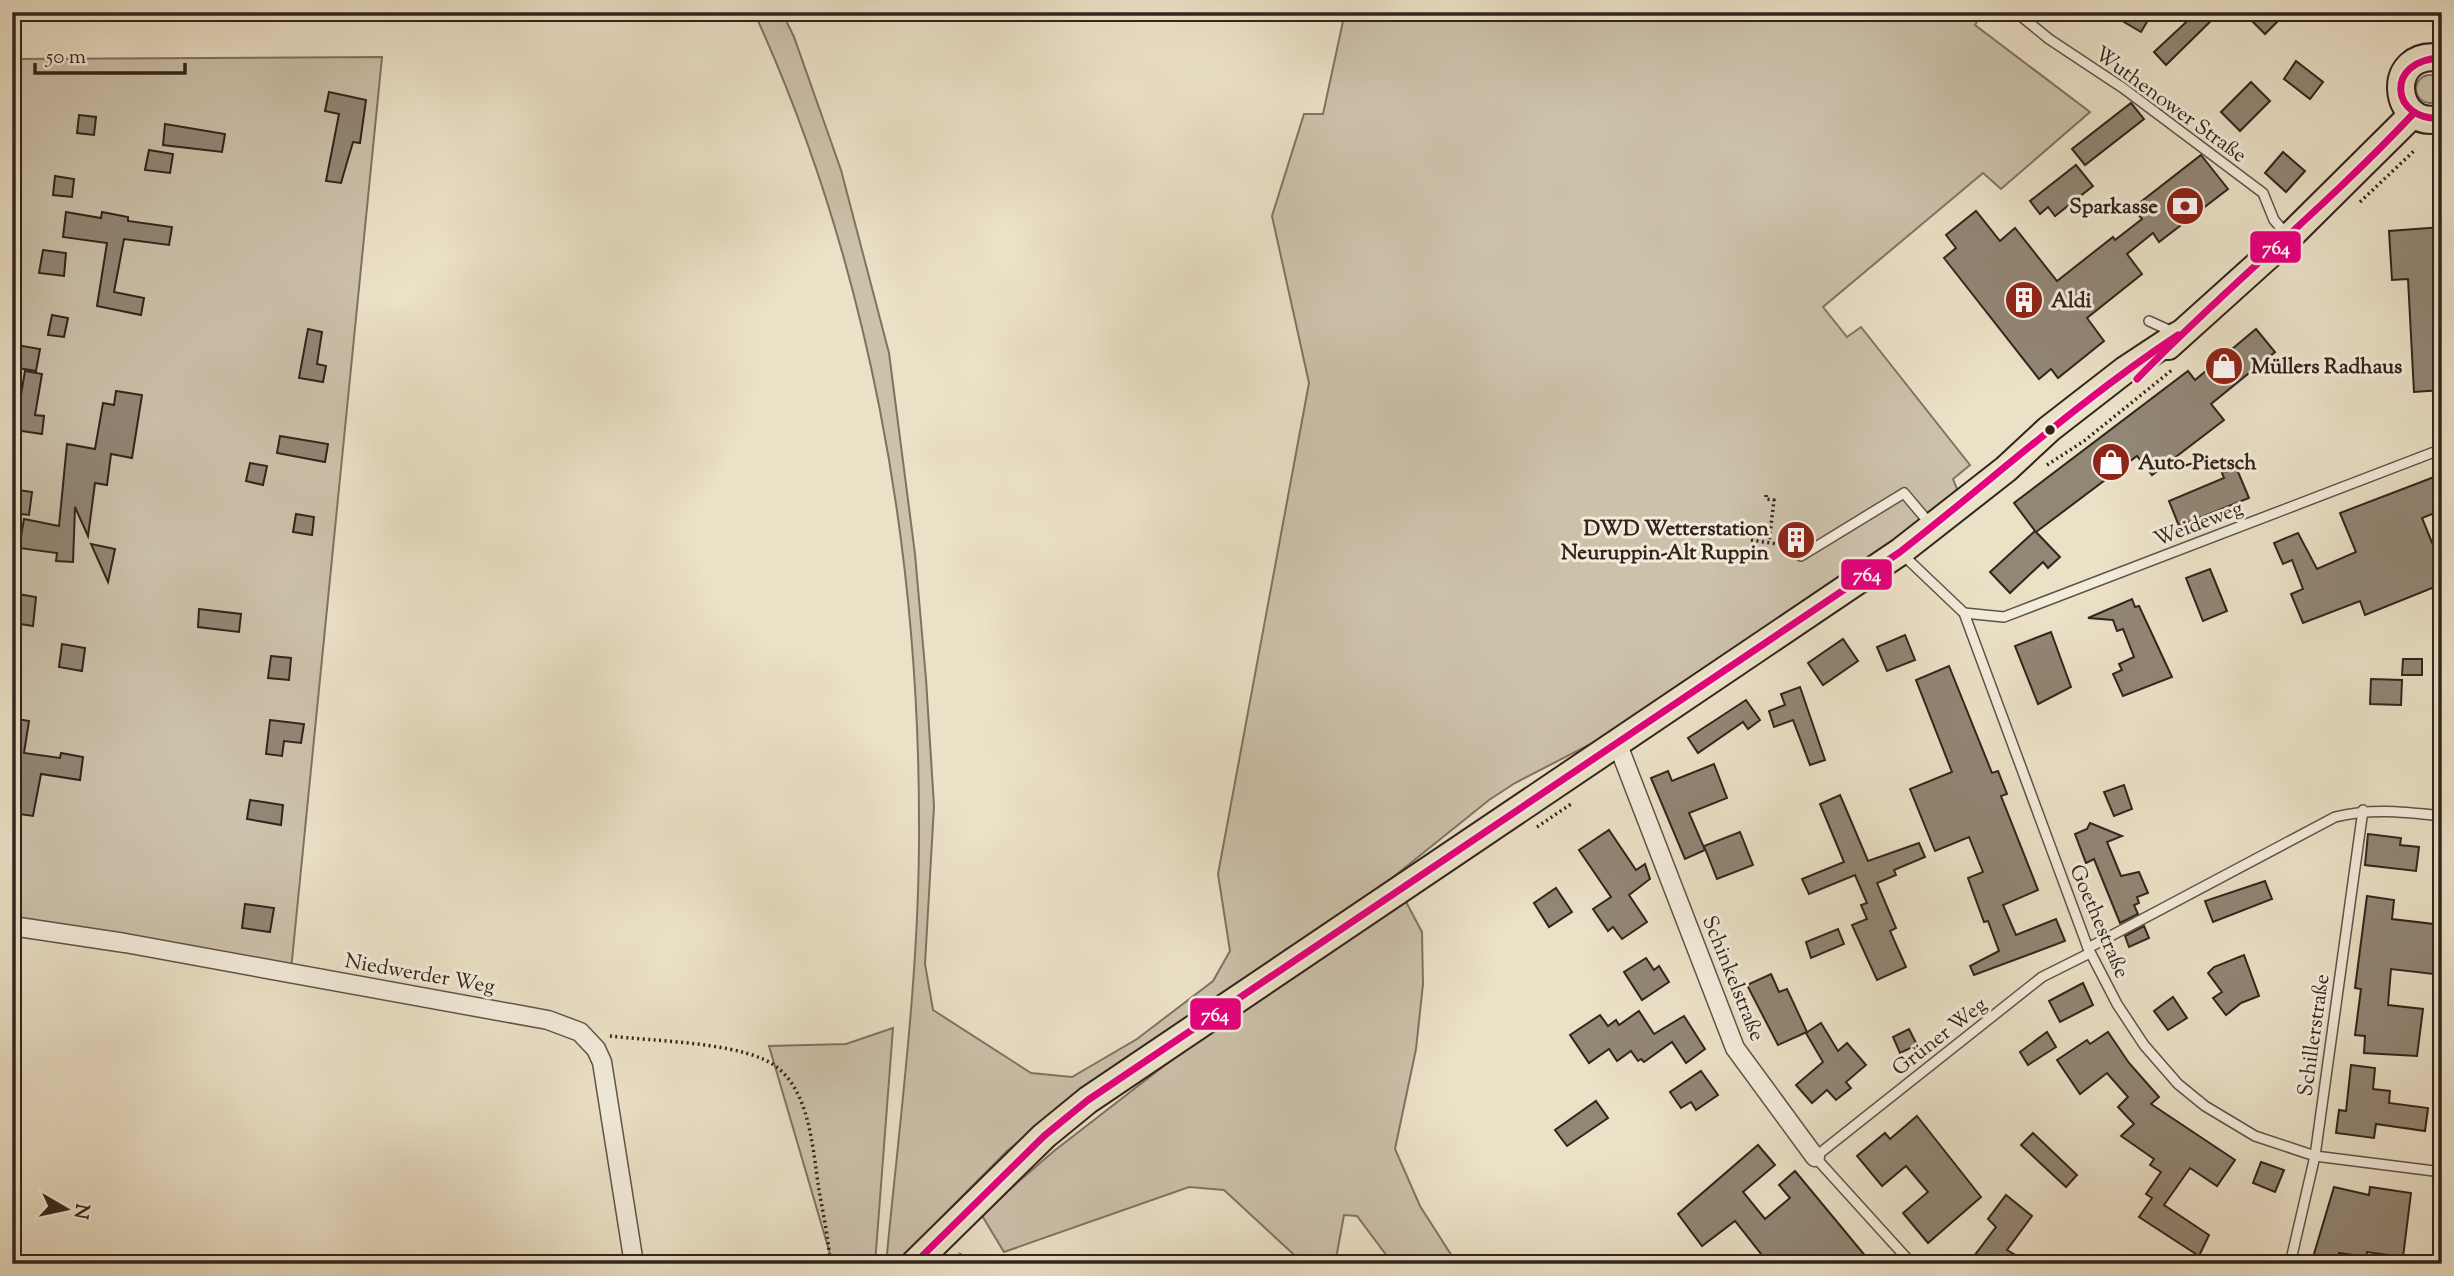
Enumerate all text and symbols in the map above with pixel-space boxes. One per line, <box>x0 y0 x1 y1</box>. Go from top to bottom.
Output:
scale bar <box>35 32 186 76</box>
street label: Wuthenower Straße <box>2088 40 2252 171</box>
text: 50 m <box>45 43 86 73</box>
bank icon: Sparkasse <box>2164 185 2206 227</box>
place label: Sparkasse <box>2069 193 2158 223</box>
line badge: 764 <box>2249 230 2302 264</box>
text: 764 <box>2262 236 2291 263</box>
building icon: Aldi <box>2003 279 2045 321</box>
place label: Aldi <box>2051 287 2092 317</box>
shop icon: Müllers Radhaus <box>2203 345 2245 387</box>
place label: Müllers Radhaus <box>2251 353 2402 383</box>
unlabelled marker <box>2043 423 2057 437</box>
shop icon: Auto-Pietsch <box>2090 441 2132 483</box>
place label: Auto-Pietsch <box>2138 449 2257 479</box>
street label: Weideweg <box>2150 494 2248 556</box>
place label: DWD Wetterstation Neuruppin-Alt Ruppin <box>1561 515 1770 569</box>
building icon: DWD Wetterstation Neuruppin-Alt Ruppin <box>1775 519 1817 561</box>
line badge: 764 <box>1840 558 1893 591</box>
text: 764 <box>1853 563 1882 590</box>
street label: Goethestraße <box>2061 860 2136 983</box>
street label: Schinkelstraße <box>1693 911 1771 1046</box>
street label: Niedwerder Weg <box>342 947 497 1003</box>
street label: Schillerstraße <box>2292 972 2338 1098</box>
street label: Grüner Weg <box>1887 991 1994 1084</box>
line badge: 764 <box>1189 997 1242 1031</box>
text: 764 <box>1201 1003 1230 1030</box>
north arrow <box>32 1174 102 1244</box>
text: N <box>66 1202 95 1221</box>

